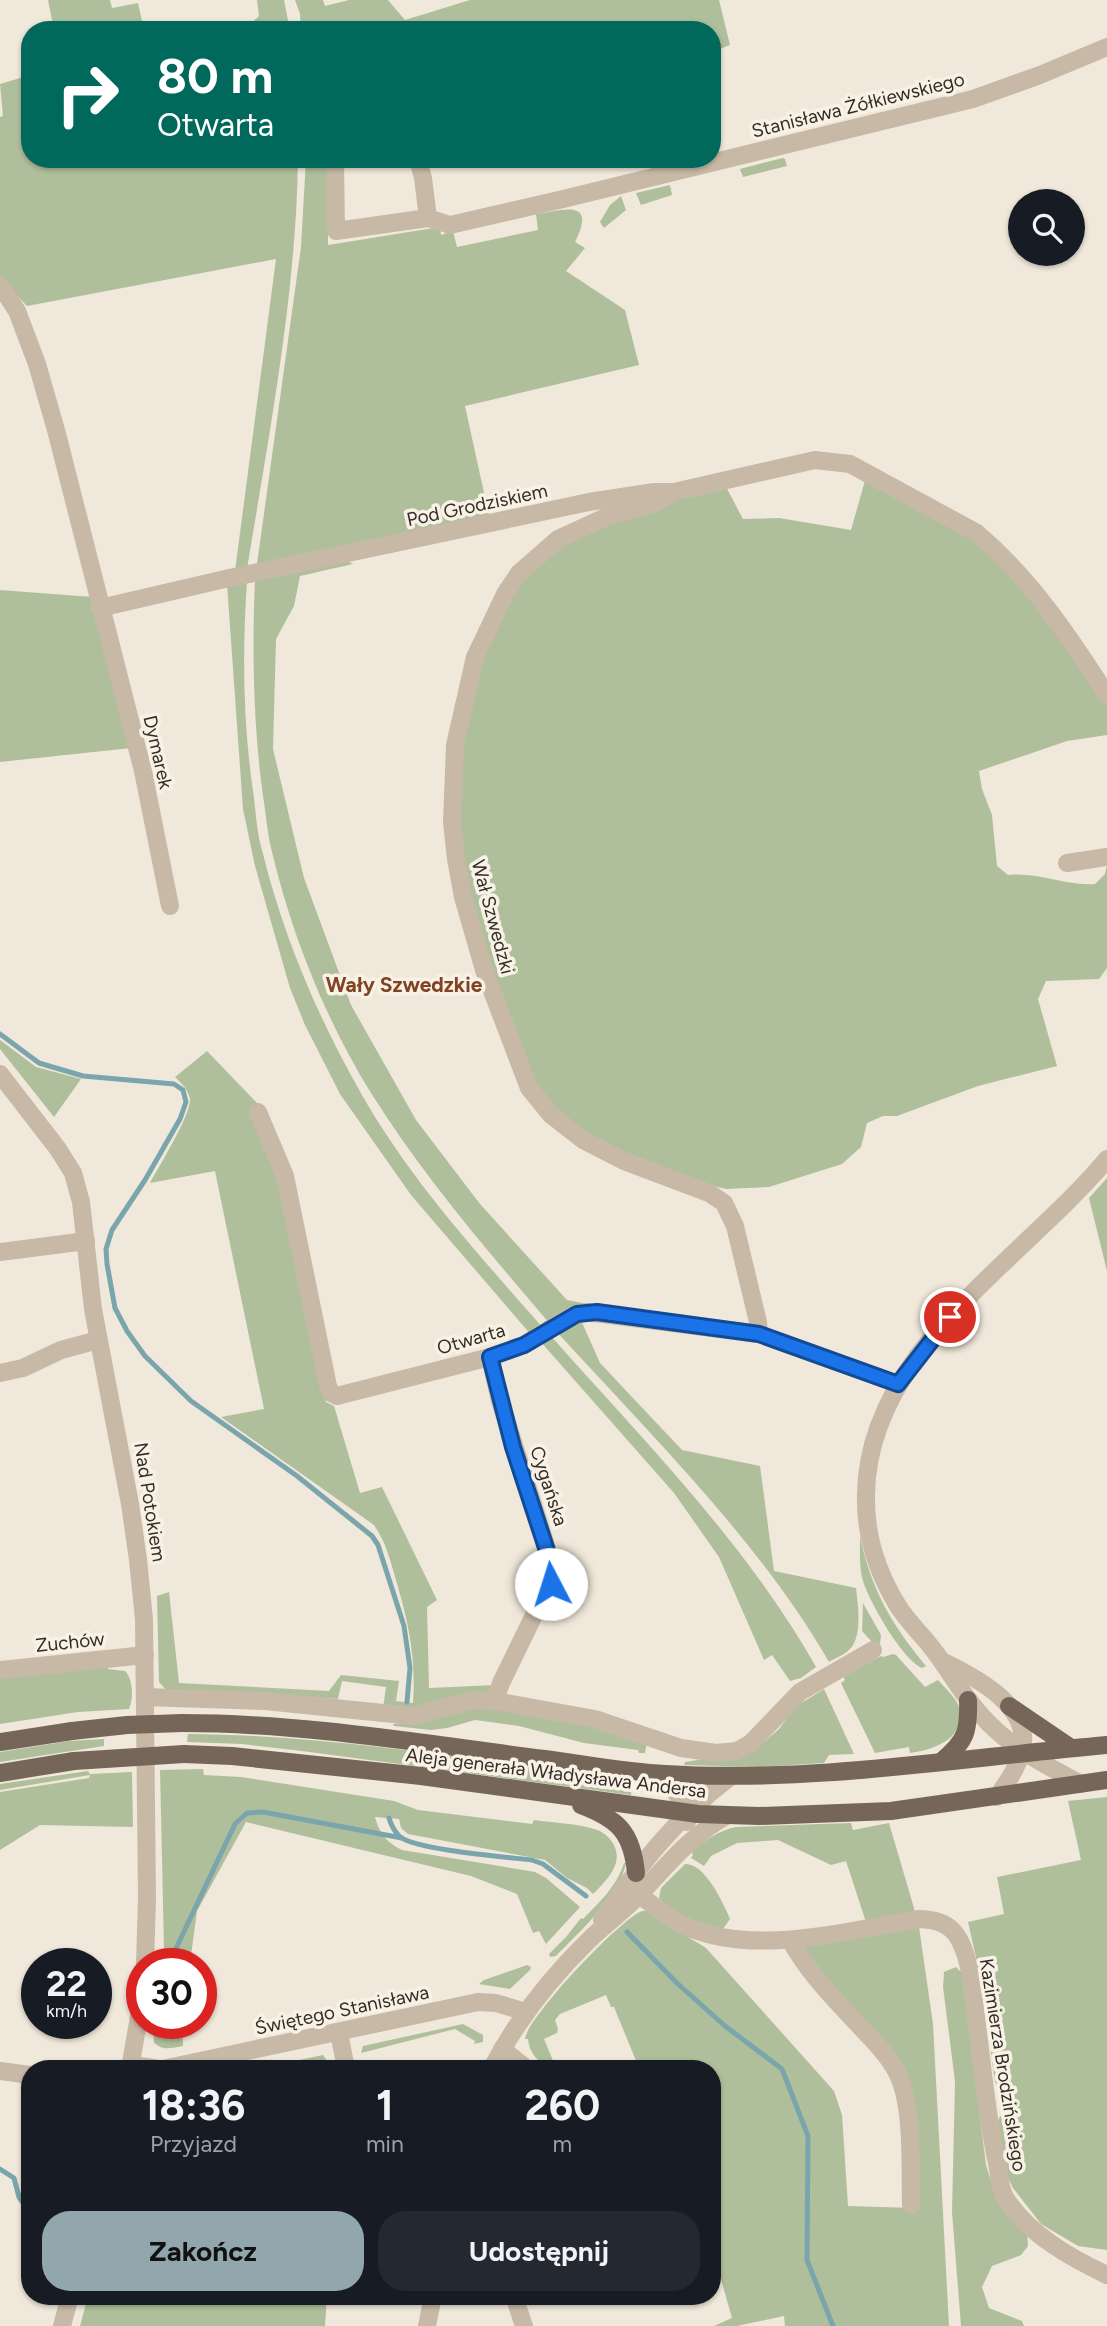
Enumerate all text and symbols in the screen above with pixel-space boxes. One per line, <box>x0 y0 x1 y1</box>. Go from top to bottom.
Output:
text: 80 m <box>157 46 273 105</box>
icon: right <box>42 49 133 140</box>
street label: Stanisława Żółkiewskiego <box>749 67 967 143</box>
text: Otwarta <box>157 106 274 144</box>
map controls <box>1008 189 1085 266</box>
button: search <box>1008 189 1085 266</box>
street label: Pod Grodziskiem <box>404 479 550 531</box>
street label: Dymarek <box>138 713 178 792</box>
street label: Wał Szwedzki <box>467 857 519 977</box>
district label: Wały Szwedzkie <box>326 972 483 997</box>
pin <box>920 1287 980 1347</box>
icon: arrive <box>931 1298 969 1336</box>
street label: Otwarta <box>434 1318 508 1360</box>
street label: Nad Potokiem <box>129 1441 171 1563</box>
street label: Cygańska <box>525 1443 573 1529</box>
position arrow <box>514 1547 588 1621</box>
street label: Zuchów <box>34 1627 106 1657</box>
street label: Aleja generała Władysława Andersa <box>404 1743 708 1803</box>
speed limit sign: 30 <box>126 1948 217 2039</box>
street label: Kazimierza Brodzińskiego <box>975 1957 1031 2173</box>
text: 22 <box>46 1963 87 2005</box>
street label: Świętego Stanisława <box>253 1980 431 2040</box>
text: km/h <box>46 2000 87 2022</box>
text: 18:36 <box>142 2080 245 2131</box>
text: 1 <box>376 2080 394 2131</box>
text: 260 <box>524 2080 600 2131</box>
text: Przyjazd <box>150 2130 237 2158</box>
text: min <box>366 2130 404 2158</box>
text: m <box>553 2130 572 2158</box>
button: Zakończ <box>42 2211 364 2291</box>
button: Udostępnij <box>378 2211 700 2291</box>

